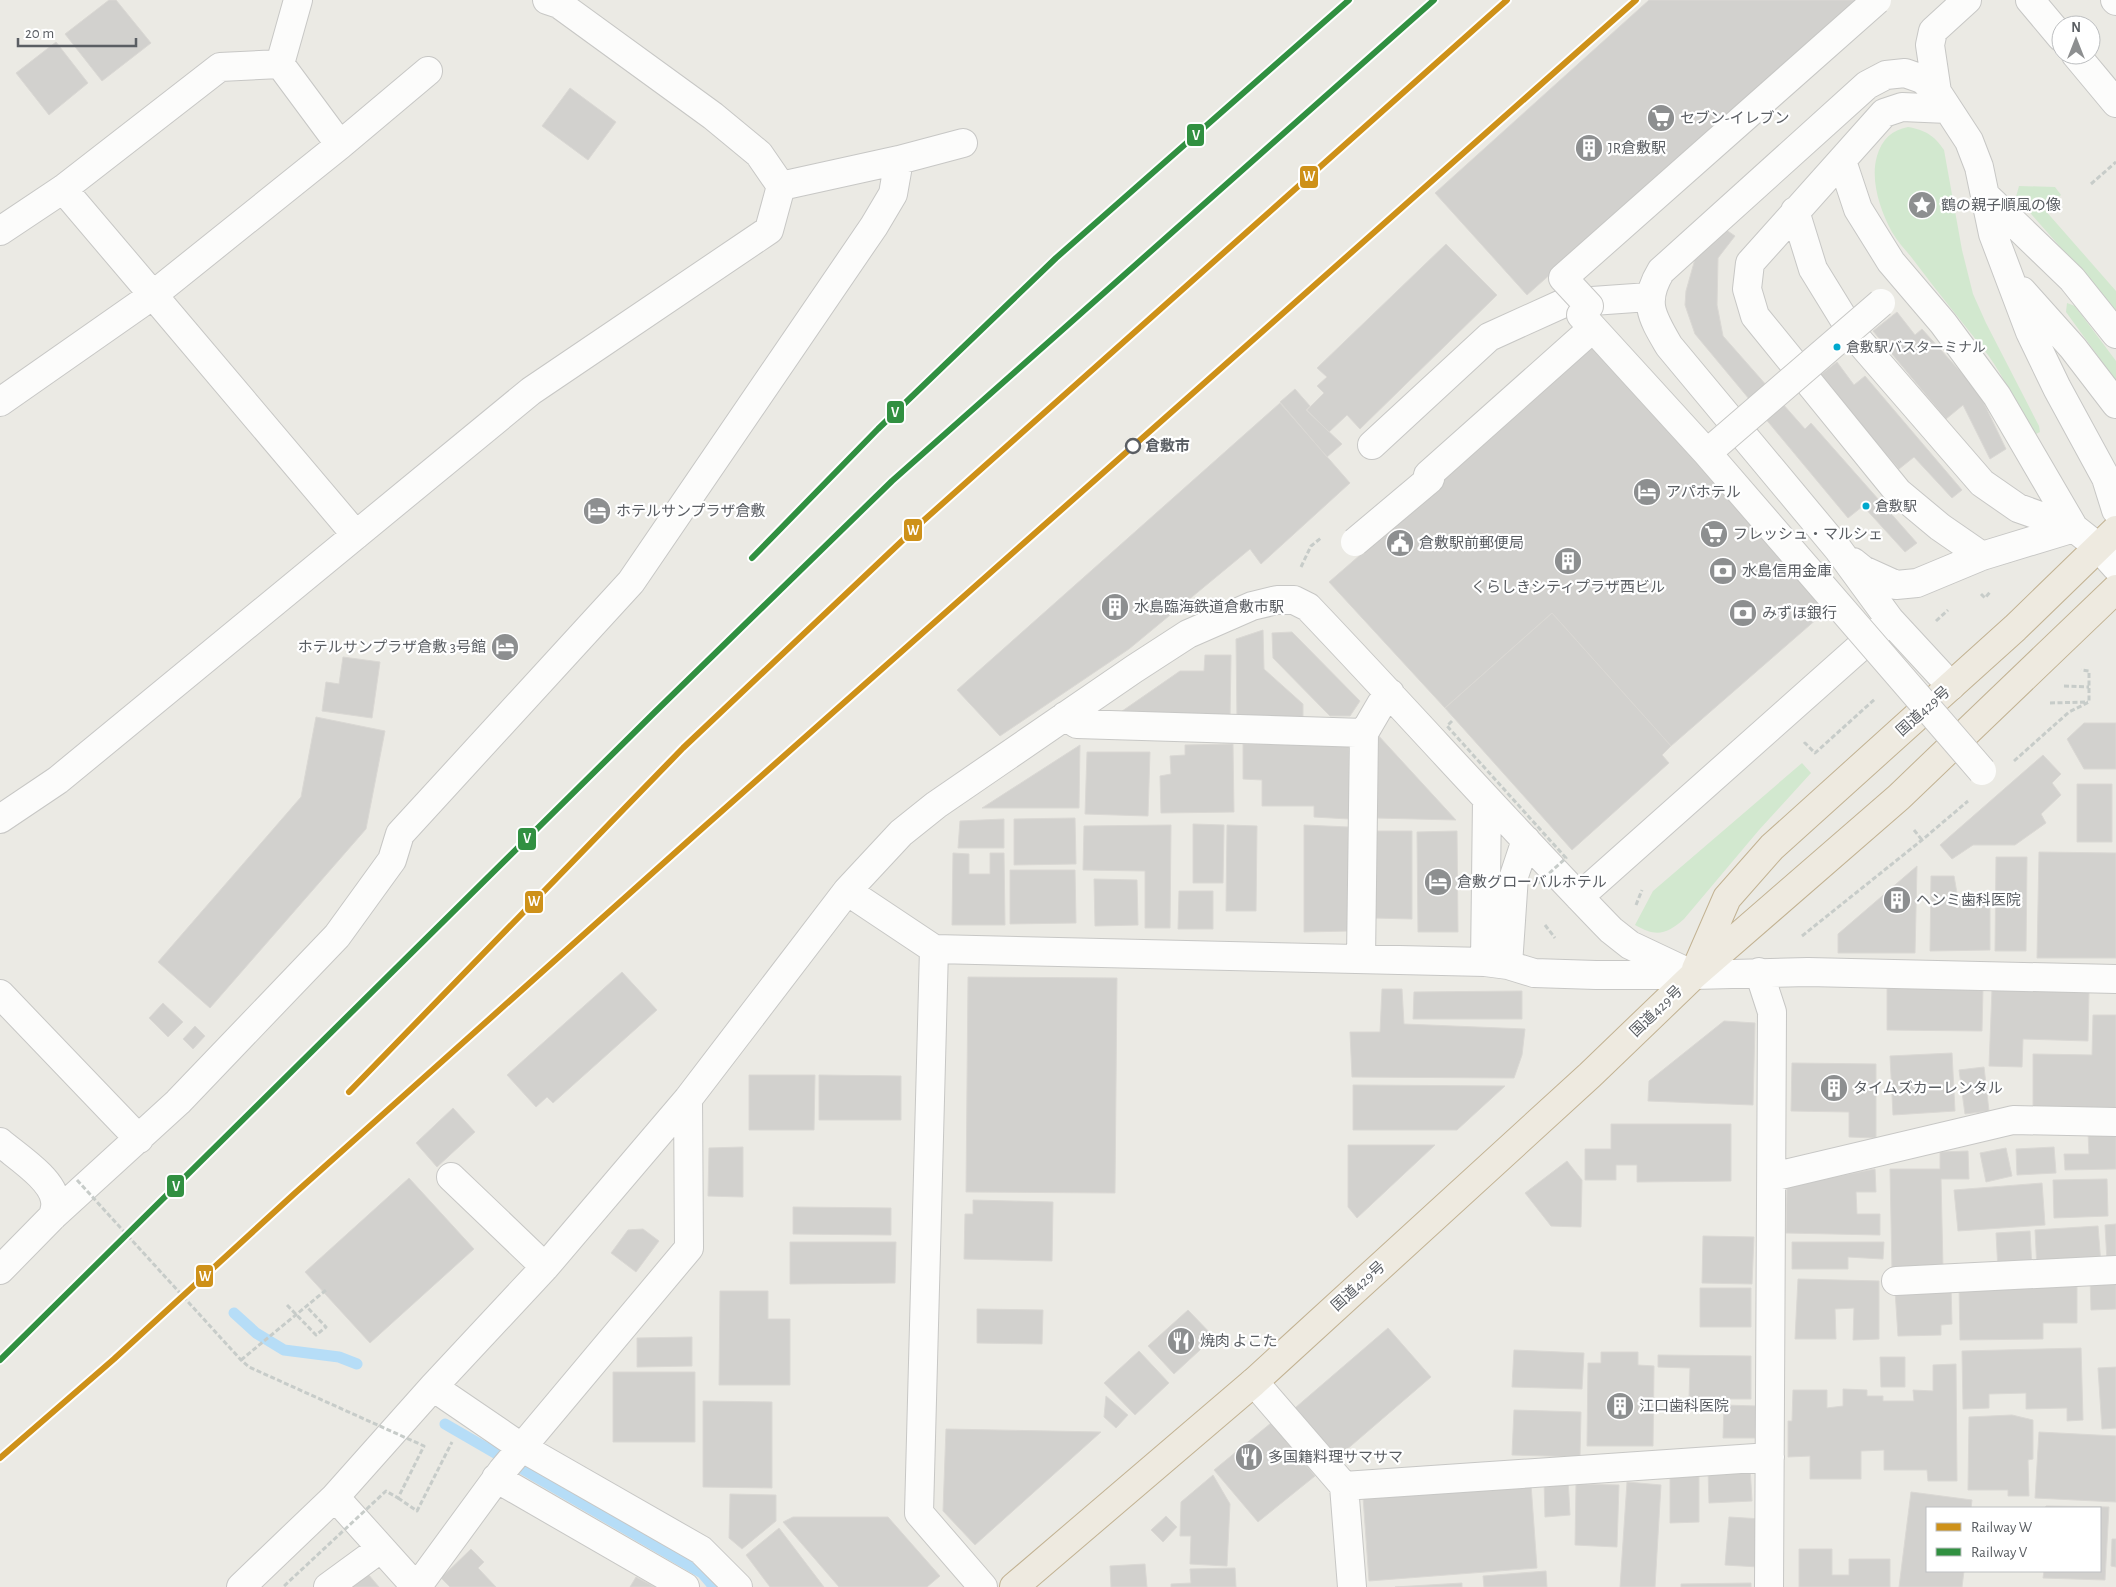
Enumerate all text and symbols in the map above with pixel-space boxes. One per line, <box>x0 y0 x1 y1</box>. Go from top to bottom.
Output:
scale bar <box>18 15 135 47</box>
north arrow <box>2051 15 2101 65</box>
text: N <box>2071 21 2081 35</box>
text: 20 m <box>25 26 54 41</box>
supermarket icon: セブン-イレブン <box>1646 103 1676 133</box>
place label: セブン-イレブン <box>1680 110 1790 126</box>
line badge: V <box>1186 123 1205 147</box>
text: V <box>1192 129 1201 143</box>
building icon: JR倉敷駅 <box>1574 133 1604 163</box>
place label: JR倉敷駅 <box>1608 139 1666 156</box>
line badge: W <box>1299 165 1319 189</box>
text: W <box>1303 170 1316 184</box>
place icon: 鶴の親子順風の像 <box>1907 190 1937 220</box>
place label: 鶴の親子順風の像 <box>1941 197 2061 213</box>
place label: 倉敷駅バスターミナル <box>1846 339 1986 355</box>
marker: 倉敷駅バスターミナル <box>1832 342 1842 352</box>
line badge: V <box>886 400 905 424</box>
text: V <box>891 406 900 420</box>
place label: 倉敷市 <box>1145 437 1190 454</box>
marker: 倉敷市 <box>1125 438 1141 454</box>
hotel icon: アパホテル <box>1632 477 1662 507</box>
place label: アパホテル <box>1666 485 1741 500</box>
hotel icon: ホテルサンプラザ倉敷 <box>582 496 612 526</box>
place label: 倉敷駅 <box>1875 498 1917 514</box>
marker: 倉敷駅 <box>1861 501 1871 511</box>
place label: ホテルサンプラザ倉敷 <box>616 502 766 519</box>
line badge: W <box>903 518 923 542</box>
supermarket icon: フレッシュ・マルシェ <box>1699 519 1729 549</box>
text: W <box>907 524 920 538</box>
place label: フレッシュ・マルシェ <box>1733 527 1883 542</box>
public building icon: 倉敷駅前郵便局 <box>1385 528 1415 558</box>
place label: 倉敷駅前郵便局 <box>1419 534 1524 551</box>
building icon: くらしきシティプラザ西ビル <box>1553 546 1583 576</box>
bank icon: 水島信用金庫 <box>1708 556 1738 586</box>
place label: 水島信用金庫 <box>1742 563 1832 579</box>
place label: くらしきシティプラザ西ビル <box>1471 579 1665 595</box>
building icon: 水島臨海鉄道倉敷市駅 <box>1100 592 1130 622</box>
place label: 水島臨海鉄道倉敷市駅 <box>1134 598 1284 615</box>
bank icon: みずほ銀行 <box>1728 598 1758 628</box>
place label: みずほ銀行 <box>1762 605 1837 621</box>
hotel icon: ホテルサンプラザ倉敷 3号館 <box>490 632 520 662</box>
place label: ホテルサンプラザ倉敷 3号館 <box>298 638 486 655</box>
street label: 国道429号 <box>1893 683 1953 739</box>
line badge: V <box>517 827 537 851</box>
text: V <box>523 832 532 846</box>
hotel icon: 倉敷グローバルホテル <box>1423 867 1453 897</box>
place label: 倉敷グローバルホテル <box>1457 873 1607 890</box>
building icon: ヘンミ歯科医院 <box>1882 885 1912 915</box>
line badge: W <box>524 890 544 914</box>
place label: ヘンミ歯科医院 <box>1916 892 2021 908</box>
text: W <box>528 895 541 909</box>
street label: 国道429号 <box>1627 982 1685 1040</box>
building icon: タイムズカーレンタル <box>1819 1073 1849 1103</box>
place label: タイムズカーレンタル <box>1853 1080 2003 1096</box>
line badge: V <box>166 1174 185 1198</box>
text: V <box>172 1180 181 1194</box>
street label: 国道429号 <box>1328 1258 1388 1314</box>
line badge: W <box>195 1264 214 1288</box>
text: W <box>199 1270 212 1284</box>
restaurant icon: 焼肉 よこた <box>1166 1326 1196 1356</box>
place label: 焼肉 よこた <box>1200 1333 1277 1349</box>
building icon: 江口歯科医院 <box>1605 1391 1635 1421</box>
place label: 江口歯科医院 <box>1639 1398 1729 1414</box>
restaurant icon: 多国籍料理サマサマ <box>1234 1442 1264 1472</box>
place label: 多国籍料理サマサマ <box>1268 1448 1403 1465</box>
legend <box>1926 1507 2101 1572</box>
text: Railway W <box>1971 1520 2033 1535</box>
text: Railway V <box>1971 1545 2028 1560</box>

